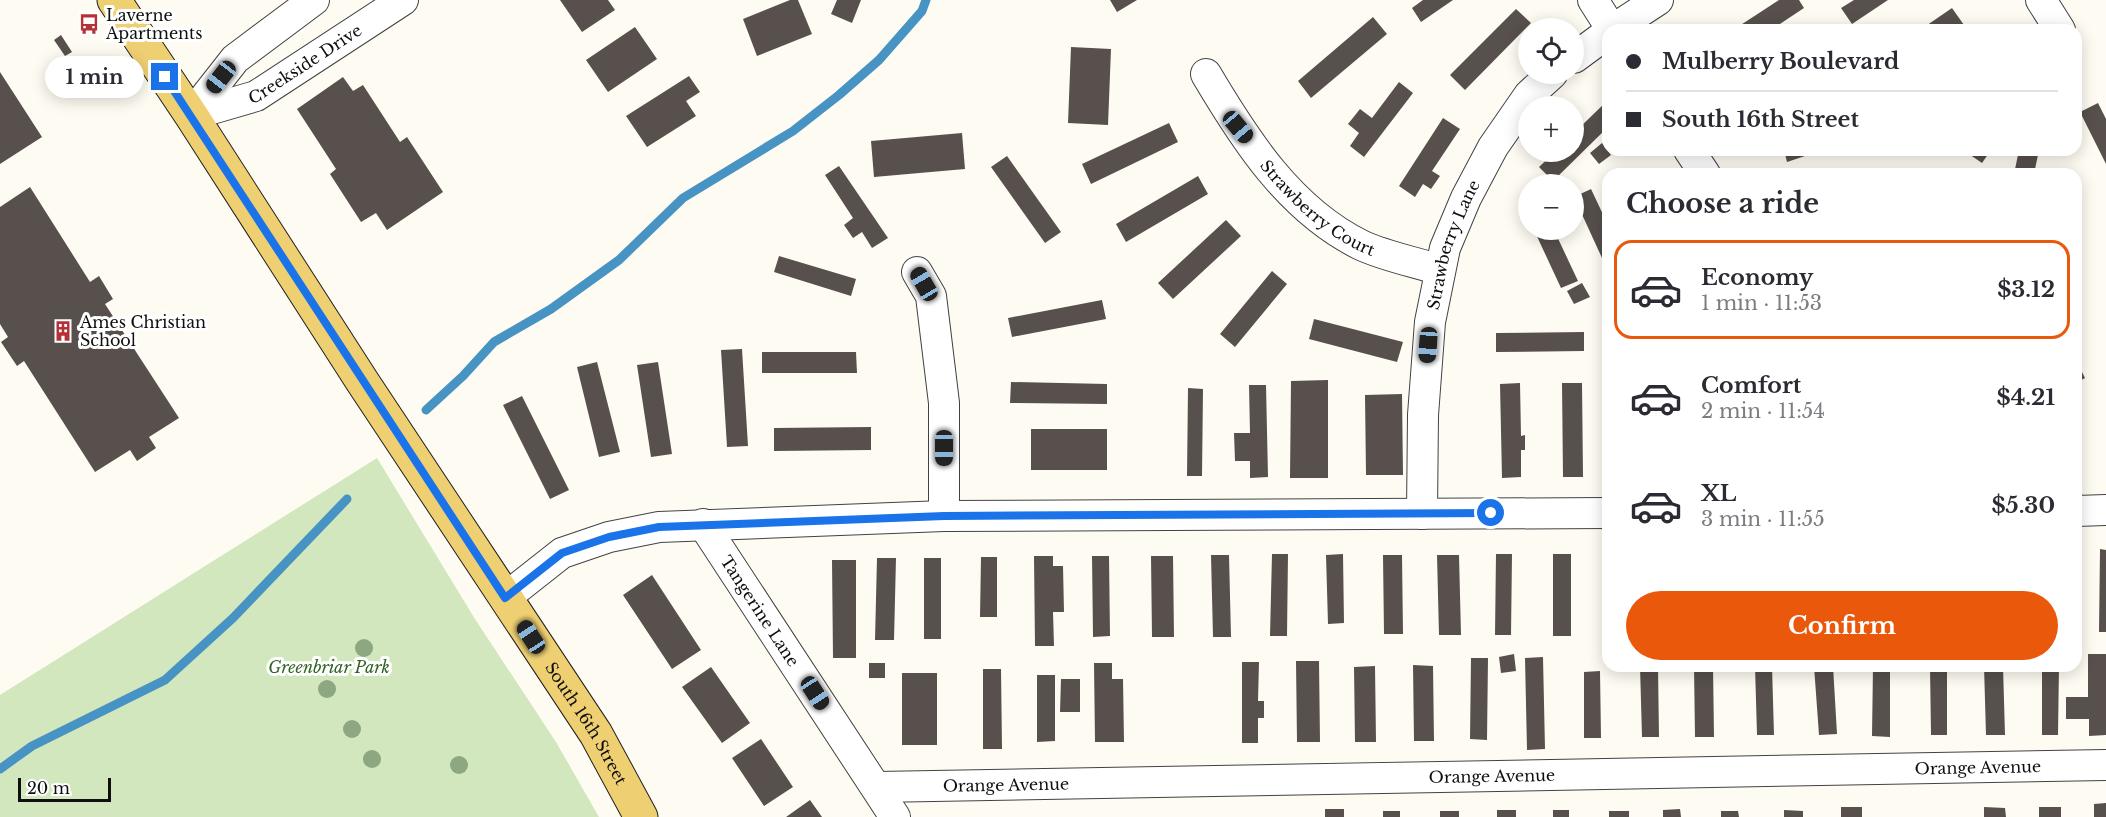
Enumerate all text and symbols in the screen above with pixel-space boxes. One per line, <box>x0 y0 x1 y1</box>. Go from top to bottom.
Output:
place label: Laverne Apartments <box>105 5 202 43</box>
bus stop icon: Laverne Apartments <box>77 12 101 36</box>
map controls <box>1518 18 1584 240</box>
button: locate <box>1518 18 1584 84</box>
street label: Creekside Drive <box>246 20 365 108</box>
text: Mulberry Boulevard <box>1662 48 1899 75</box>
callout: 1 min <box>45 56 144 98</box>
car <box>203 57 239 97</box>
route end <box>151 63 178 90</box>
text: 1 min <box>66 65 123 89</box>
button: + <box>1518 96 1584 162</box>
text: South 16th Street <box>1662 106 1859 133</box>
car <box>1220 107 1256 147</box>
street label: Strawberry Court <box>1256 156 1378 260</box>
button: − <box>1518 174 1584 240</box>
street label: Strawberry Lane <box>1423 176 1484 312</box>
text: Choose a ride <box>1626 187 1819 220</box>
icon: car <box>1629 263 1683 317</box>
car <box>907 264 941 304</box>
text: Economy <box>1701 264 1813 291</box>
text: $3.12 <box>1997 276 2055 303</box>
text: 1 min · 11:53 <box>1701 291 1822 315</box>
place label: Ames Christian School <box>79 312 206 350</box>
building icon: Ames Christian School <box>51 319 75 343</box>
car <box>1418 326 1438 364</box>
icon: car <box>1629 371 1683 425</box>
text: Comfort <box>1701 372 1801 399</box>
text: $4.21 <box>1997 384 2055 411</box>
text: 2 min · 11:54 <box>1701 399 1825 423</box>
car <box>935 430 953 466</box>
icon: car <box>1629 479 1683 533</box>
text: XL <box>1701 480 1736 507</box>
text: $5.30 <box>1991 492 2055 519</box>
route start <box>1477 499 1504 526</box>
text: 3 min · 11:55 <box>1701 507 1825 531</box>
street label: Tangerine Lane <box>716 552 804 670</box>
button: Confirm <box>1626 591 2058 660</box>
car <box>514 617 548 657</box>
park label: Greenbriar Park <box>268 657 390 677</box>
street label: South 16th Street <box>541 658 632 788</box>
car <box>798 673 832 713</box>
street label: Orange Avenue <box>1914 756 2041 778</box>
street label: Orange Avenue <box>1429 765 1555 787</box>
street label: Orange Avenue <box>943 774 1069 796</box>
scale bar <box>18 775 111 802</box>
text: 20 m <box>27 778 70 798</box>

